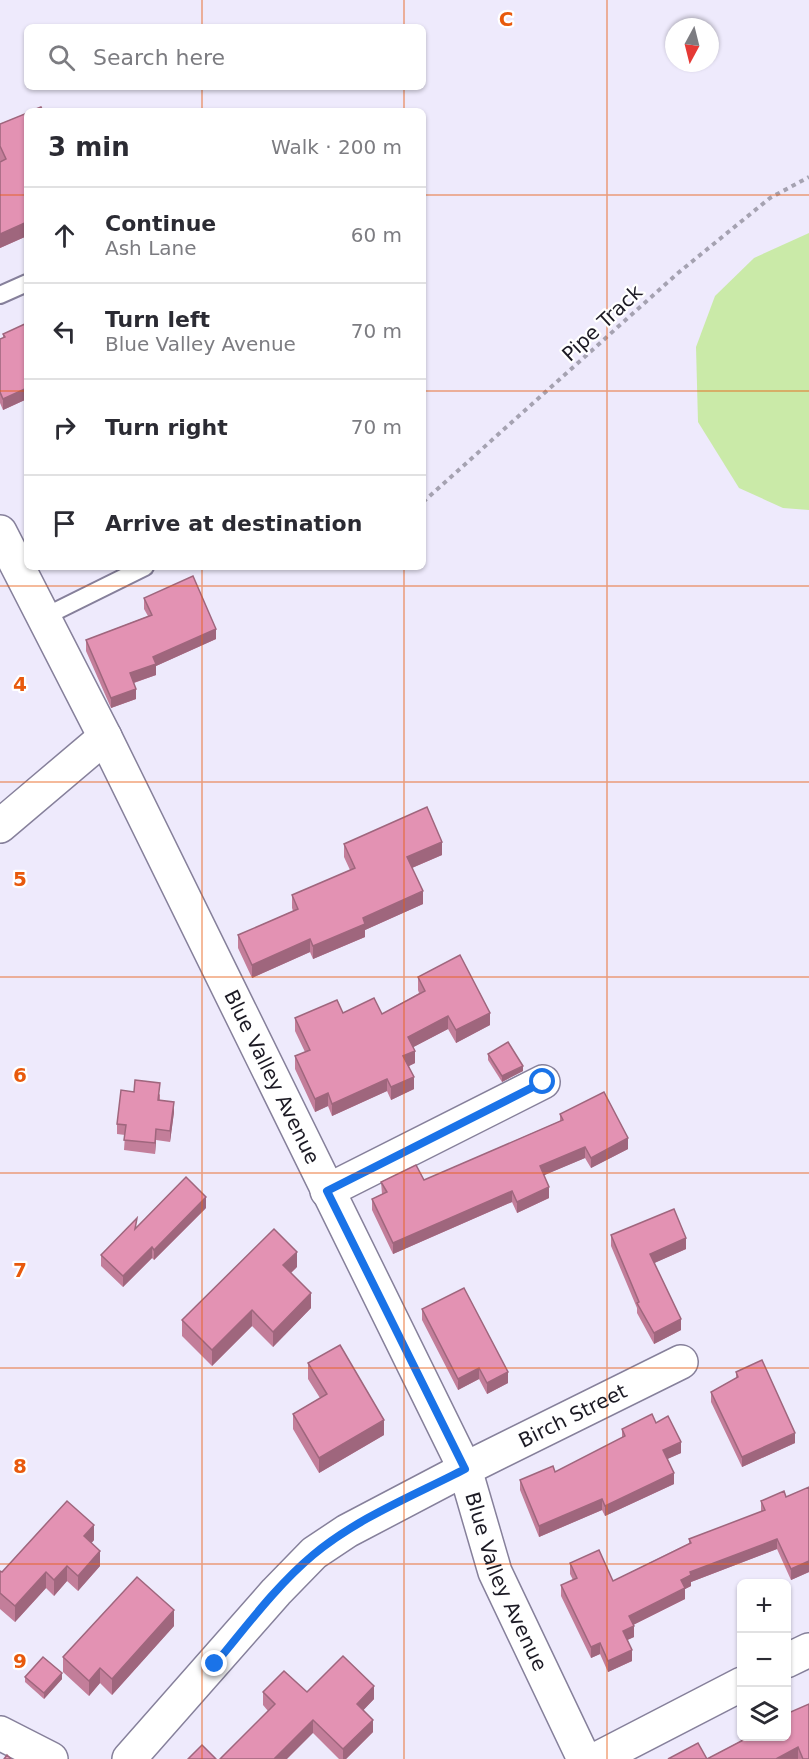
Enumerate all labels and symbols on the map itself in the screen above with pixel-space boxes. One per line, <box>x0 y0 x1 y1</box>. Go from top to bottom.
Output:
text: C <box>499 7 513 31</box>
north arrow <box>665 18 719 72</box>
street label: Pipe Track <box>557 280 647 366</box>
text: 4 <box>13 672 27 696</box>
text: 5 <box>13 867 27 891</box>
street label: Blue Valley Avenue <box>219 986 325 1168</box>
text: 6 <box>13 1063 27 1087</box>
route start <box>529 1068 555 1094</box>
text: 7 <box>13 1258 27 1282</box>
street label: Birch Street <box>514 1379 631 1453</box>
text: 8 <box>13 1454 27 1478</box>
street label: Blue Valley Avenue <box>460 1489 552 1675</box>
text: 9 <box>13 1649 27 1673</box>
route end <box>201 1650 227 1676</box>

